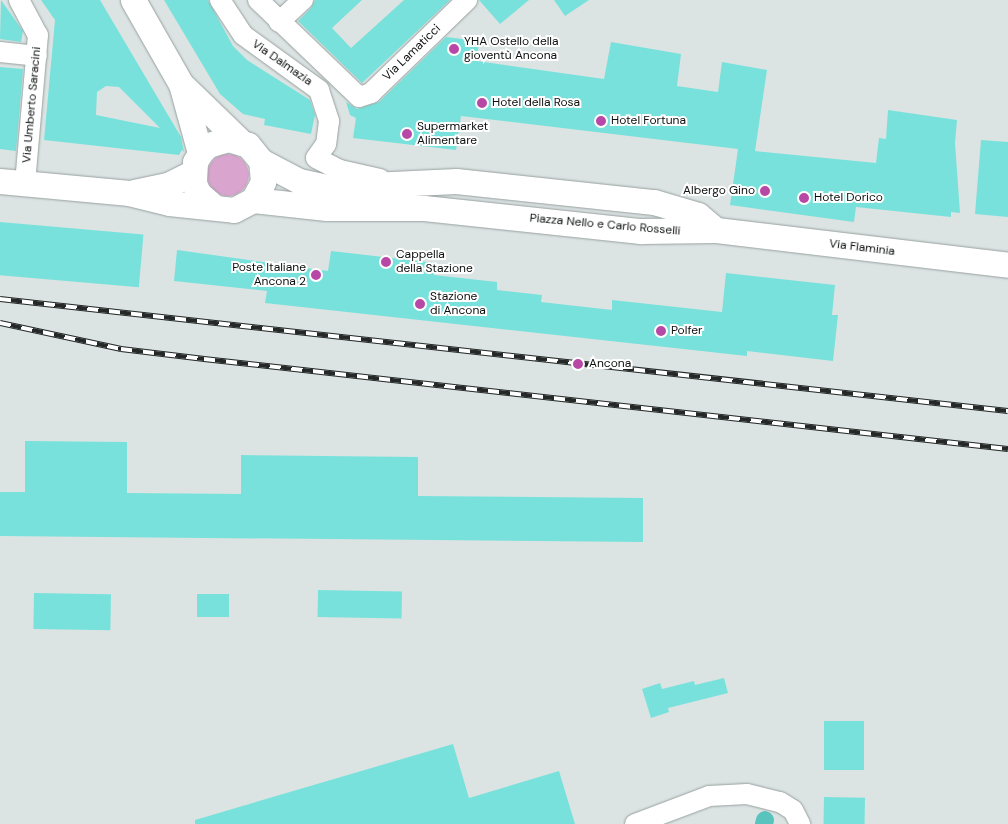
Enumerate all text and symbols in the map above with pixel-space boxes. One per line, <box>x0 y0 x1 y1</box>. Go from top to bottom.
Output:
street label: Via Lamaticci <box>380 22 444 84</box>
place label: YHA Ostello della gioventù Ancona <box>464 35 559 63</box>
street label: Via Dalmazia <box>249 37 315 89</box>
marker: YHA Ostello della gioventù Ancona <box>448 43 460 55</box>
street label: Via Umberto Saracini <box>20 46 44 164</box>
place label: Hotel della Rosa <box>492 96 580 110</box>
marker: Hotel della Rosa <box>476 97 488 109</box>
place label: Hotel Fortuna <box>611 114 686 128</box>
marker: Hotel Fortuna <box>595 115 607 127</box>
place label: Supermarket Alimentare <box>417 120 488 148</box>
marker: Supermarket Alimentare <box>401 128 413 140</box>
place label: Albergo Gino <box>683 184 755 198</box>
marker: Albergo Gino <box>759 185 771 197</box>
place label: Hotel Dorico <box>814 191 883 205</box>
marker: Hotel Dorico <box>798 192 810 204</box>
street label: Piazza Nello e Carlo Rosselli <box>529 211 681 239</box>
street label: Via Flaminia <box>828 237 896 259</box>
place label: Cappella della Stazione <box>396 248 473 276</box>
marker: Cappella della Stazione <box>380 256 392 268</box>
place label: Poste Italiane Ancona 2 <box>232 261 306 289</box>
marker: Poste Italiane Ancona 2 <box>310 269 322 281</box>
place label: Stazione di Ancona <box>430 290 486 318</box>
marker: Stazione di Ancona <box>414 298 426 310</box>
place label: Polfer <box>671 324 702 338</box>
marker: Polfer <box>655 325 667 337</box>
marker: Ancona <box>571 357 585 371</box>
place label: Ancona <box>589 357 631 371</box>

